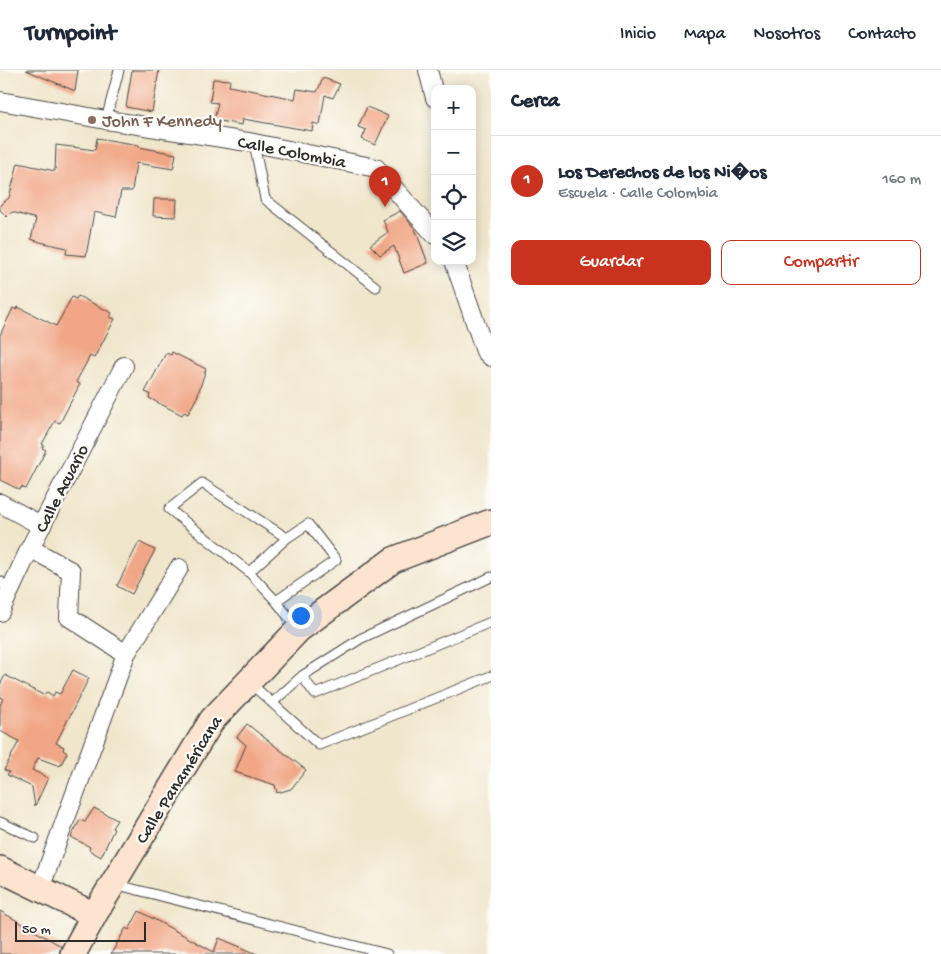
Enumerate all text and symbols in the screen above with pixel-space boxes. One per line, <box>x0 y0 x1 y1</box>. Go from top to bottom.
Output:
text: Turnpoint <box>25 20 116 49</box>
text: Inicio <box>620 24 656 45</box>
text: Mapa <box>684 24 725 45</box>
text: Nosotros <box>753 24 820 45</box>
text: Contacto <box>848 24 916 45</box>
map controls <box>431 85 476 265</box>
button: + <box>431 85 476 130</box>
text: Cerca <box>511 90 559 115</box>
place label: John F Kennedy <box>102 112 222 133</box>
marker: John F Kennedy <box>86 114 98 126</box>
button: − <box>431 130 476 175</box>
street label: Calle Colombia <box>236 133 348 174</box>
text: Los Derechos de los Ni�os <box>558 162 766 185</box>
pin: 1 <box>369 166 401 207</box>
text: 1 <box>524 171 530 190</box>
text: 160 m <box>882 171 921 190</box>
button: locate <box>431 175 476 220</box>
text: Escuela · Calle Colombia <box>558 185 718 204</box>
button: layers <box>431 220 476 265</box>
button: Guardar <box>511 240 711 285</box>
button: Compartir <box>721 240 921 285</box>
street label: Calle Acuario <box>32 442 94 537</box>
your location <box>288 603 314 629</box>
street label: Calle Panaméricana <box>132 712 228 848</box>
scale bar <box>15 919 146 942</box>
text: 50 m <box>22 922 51 939</box>

